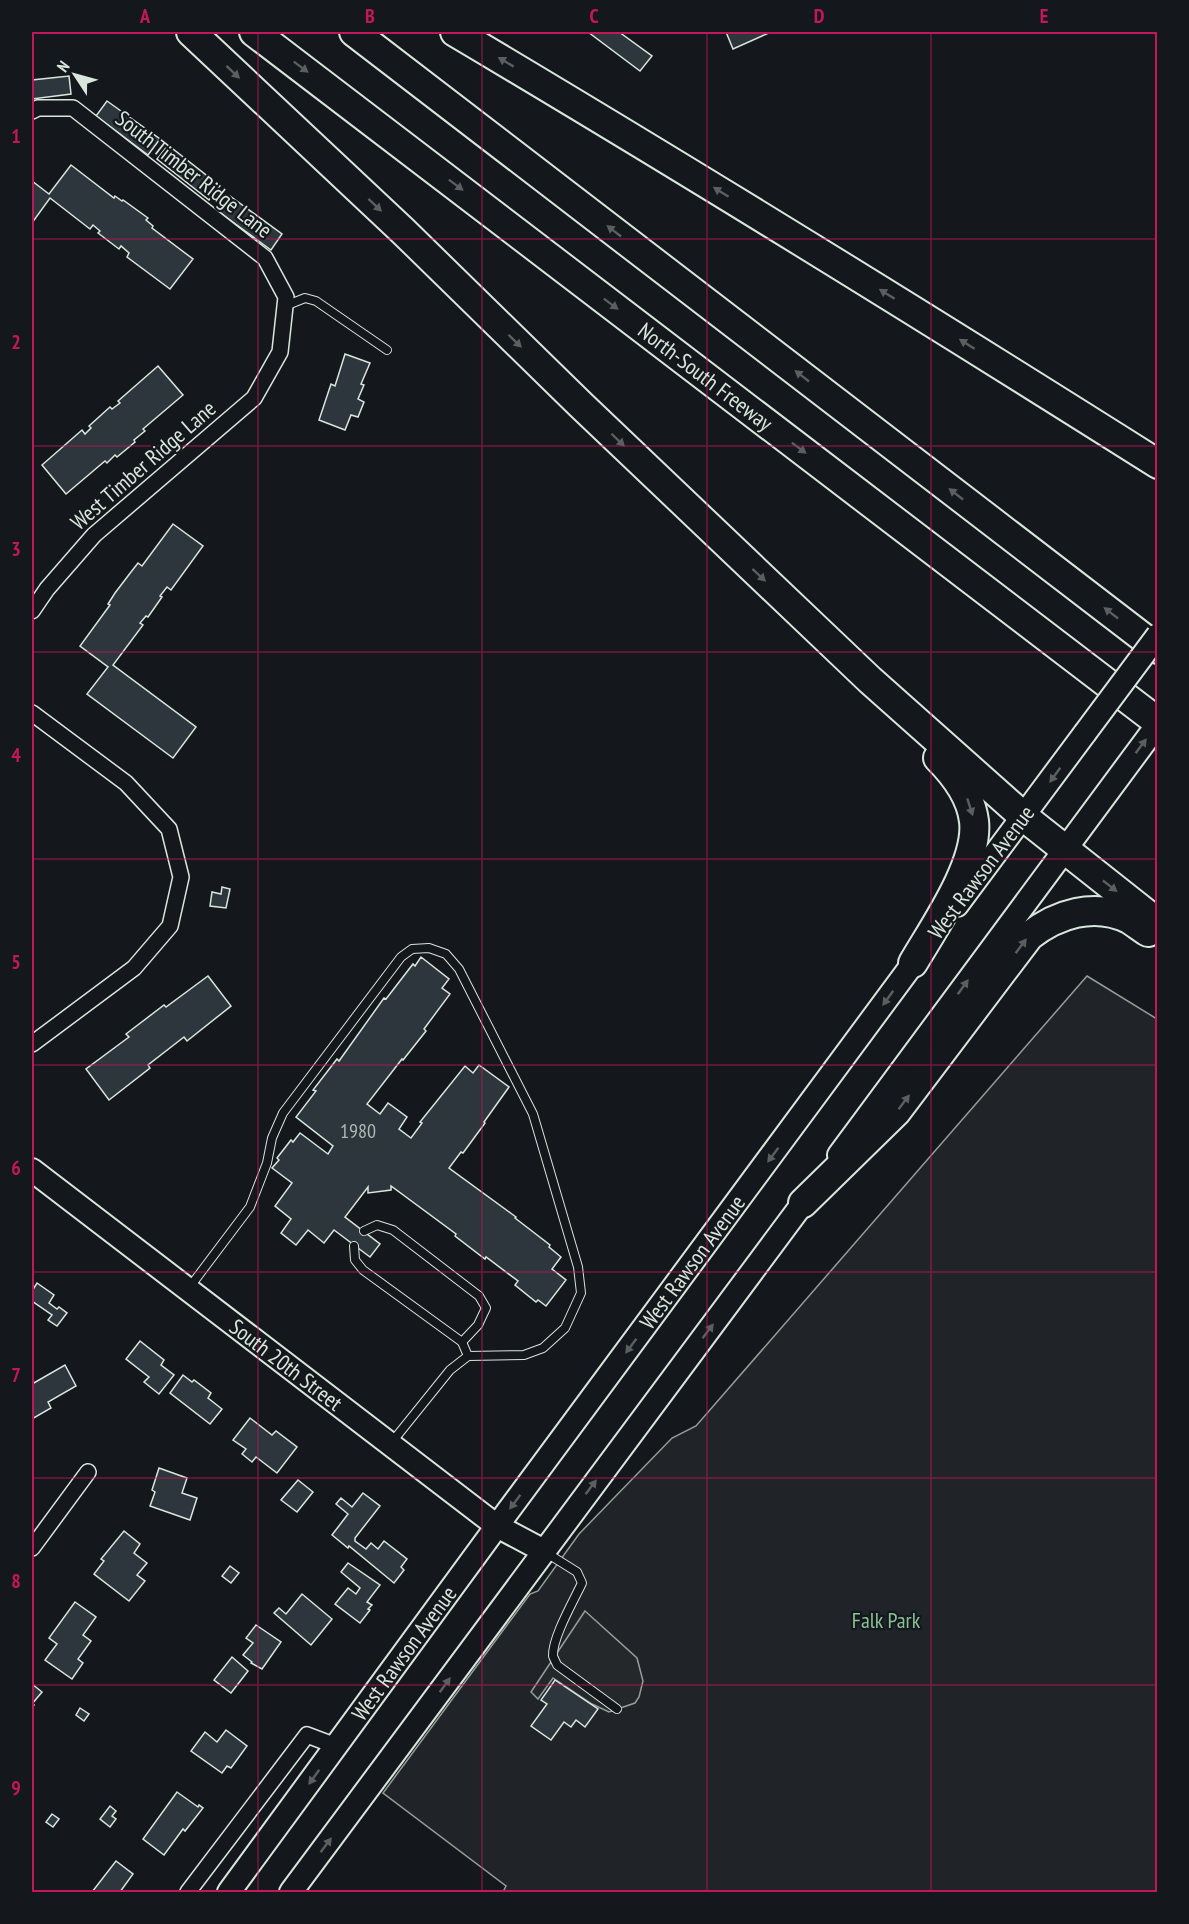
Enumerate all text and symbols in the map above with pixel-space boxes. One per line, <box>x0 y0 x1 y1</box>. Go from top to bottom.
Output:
text: A <box>139 3 151 29</box>
text: B <box>365 3 375 29</box>
text: C <box>589 3 599 29</box>
text: D <box>814 3 825 29</box>
text: E <box>1040 3 1048 29</box>
north arrow <box>45 45 105 105</box>
one-way arrow <box>498 56 514 67</box>
text: N <box>52 57 73 76</box>
one-way arrow <box>292 61 308 73</box>
one-way arrow <box>226 64 240 78</box>
street label: South Timber Ridge Lane <box>110 104 278 244</box>
text: 1 <box>11 123 21 149</box>
one-way arrow <box>448 179 463 191</box>
one-way arrow <box>713 187 729 198</box>
one-way arrow <box>368 198 383 212</box>
one-way arrow <box>606 226 621 238</box>
one-way arrow <box>879 289 895 300</box>
one-way arrow <box>603 297 618 309</box>
street label: North-South Freeway <box>633 316 779 437</box>
text: 2 <box>11 329 21 355</box>
one-way arrow <box>508 334 523 348</box>
one-way arrow <box>959 338 975 349</box>
one-way arrow <box>794 370 809 382</box>
street label: West Timber Ridge Lane <box>65 394 221 536</box>
one-way arrow <box>611 433 625 447</box>
one-way arrow <box>791 441 807 454</box>
one-way arrow <box>949 489 964 501</box>
text: 3 <box>11 536 21 562</box>
one-way arrow <box>751 568 766 581</box>
one-way arrow <box>1103 607 1119 619</box>
one-way arrow <box>1135 738 1147 753</box>
text: 4 <box>11 742 21 768</box>
one-way arrow <box>1049 767 1061 782</box>
one-way arrow <box>966 799 975 817</box>
street label: West Rawson Avenue <box>922 800 1040 944</box>
one-way arrow <box>1102 879 1117 891</box>
one-way arrow <box>1015 939 1027 955</box>
text: 5 <box>11 949 21 975</box>
one-way arrow <box>956 979 968 994</box>
one-way arrow <box>882 990 894 1005</box>
one-way arrow <box>898 1095 910 1111</box>
house number: 1980 <box>340 1118 376 1144</box>
one-way arrow <box>767 1148 779 1163</box>
text: 6 <box>11 1155 21 1181</box>
street label: West Rawson Avenue <box>633 1189 751 1335</box>
street label: South 20th Street <box>224 1312 348 1417</box>
one-way arrow <box>702 1323 714 1339</box>
one-way arrow <box>625 1337 637 1353</box>
text: 7 <box>11 1362 21 1388</box>
one-way arrow <box>585 1480 597 1495</box>
one-way arrow <box>508 1494 521 1510</box>
text: 8 <box>11 1568 21 1594</box>
street label: West Rawson Avenue <box>345 1580 462 1726</box>
park label: Falk Park <box>852 1606 921 1634</box>
one-way arrow <box>439 1677 451 1693</box>
one-way arrow <box>308 1768 320 1784</box>
text: 9 <box>11 1775 21 1801</box>
one-way arrow <box>320 1838 332 1854</box>

